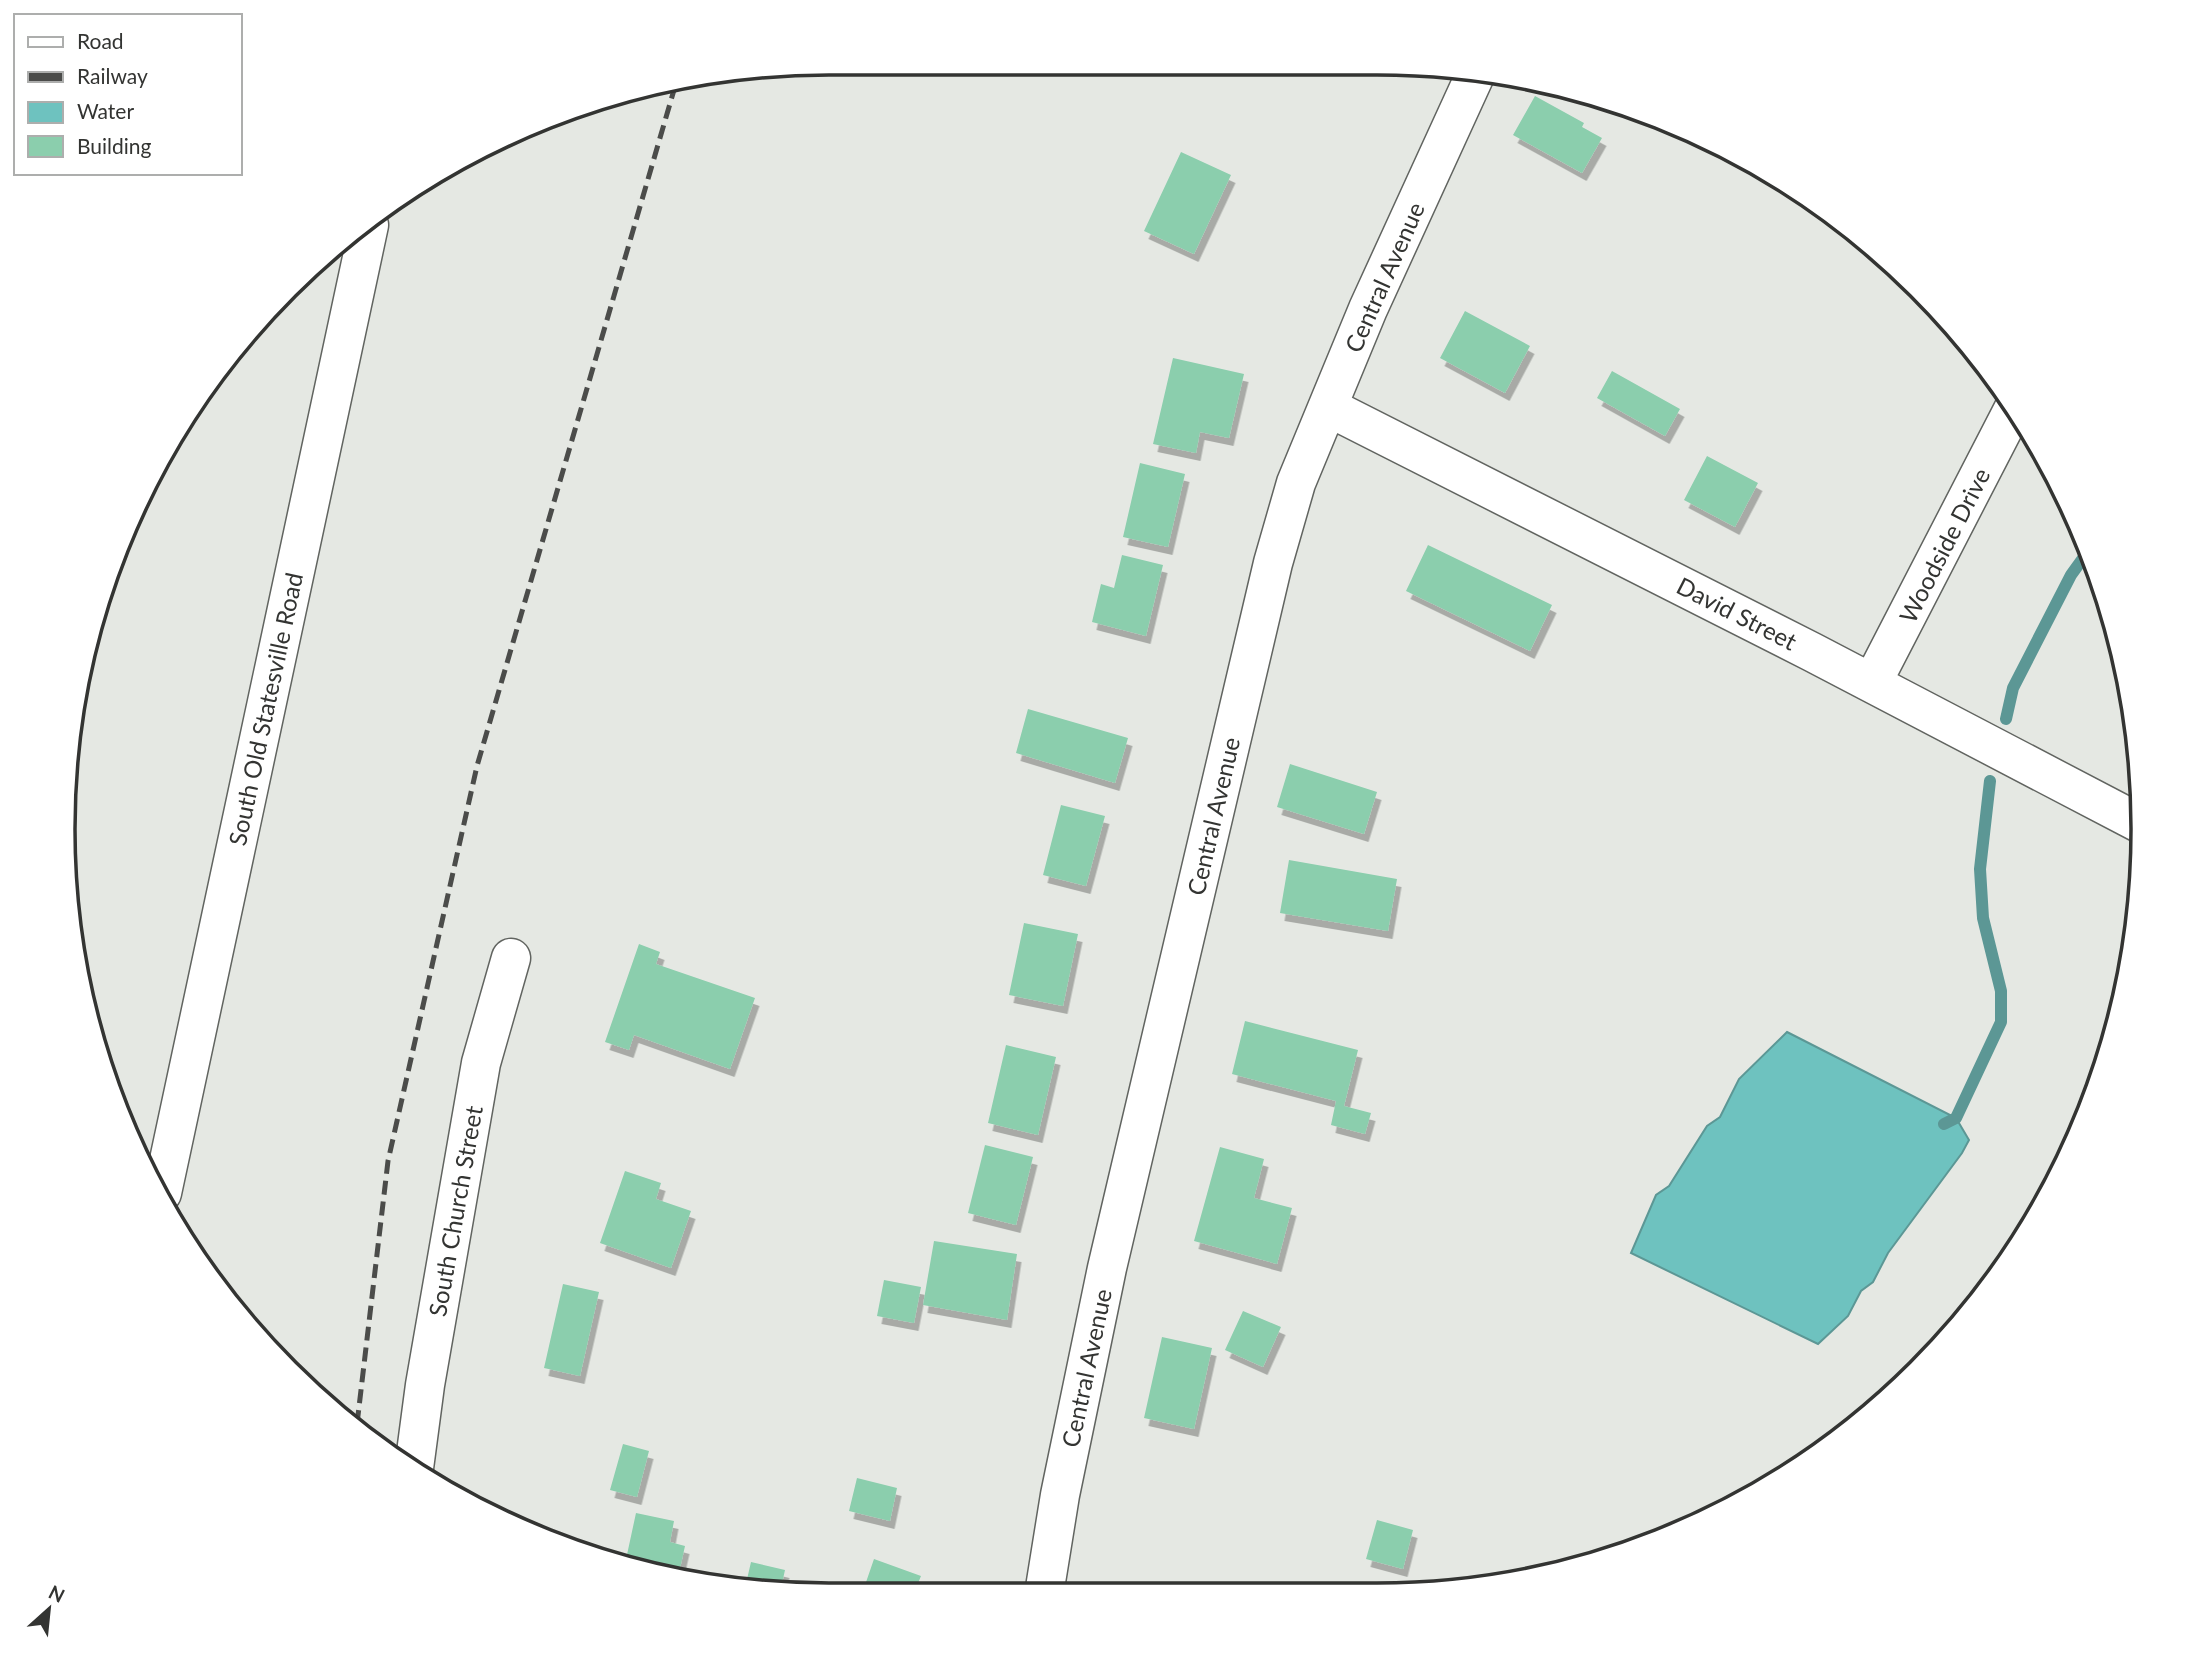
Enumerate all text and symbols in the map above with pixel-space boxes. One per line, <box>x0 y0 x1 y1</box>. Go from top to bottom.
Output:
legend <box>14 14 242 175</box>
text: Road <box>77 28 124 53</box>
text: Railway <box>77 63 148 88</box>
text: Water <box>77 98 134 123</box>
text: Building <box>77 133 152 158</box>
street label: Central Avenue <box>1338 197 1430 357</box>
street label: Woodside Drive <box>1893 463 1995 627</box>
street label: South Old Statesville Road <box>222 570 308 848</box>
street label: David Street <box>1672 570 1802 656</box>
street label: Central Avenue <box>1181 734 1245 898</box>
street label: South Church Street <box>422 1103 488 1319</box>
street label: Central Avenue <box>1055 1286 1117 1450</box>
north arrow <box>14 1574 84 1644</box>
text: N <box>45 1580 69 1607</box>

